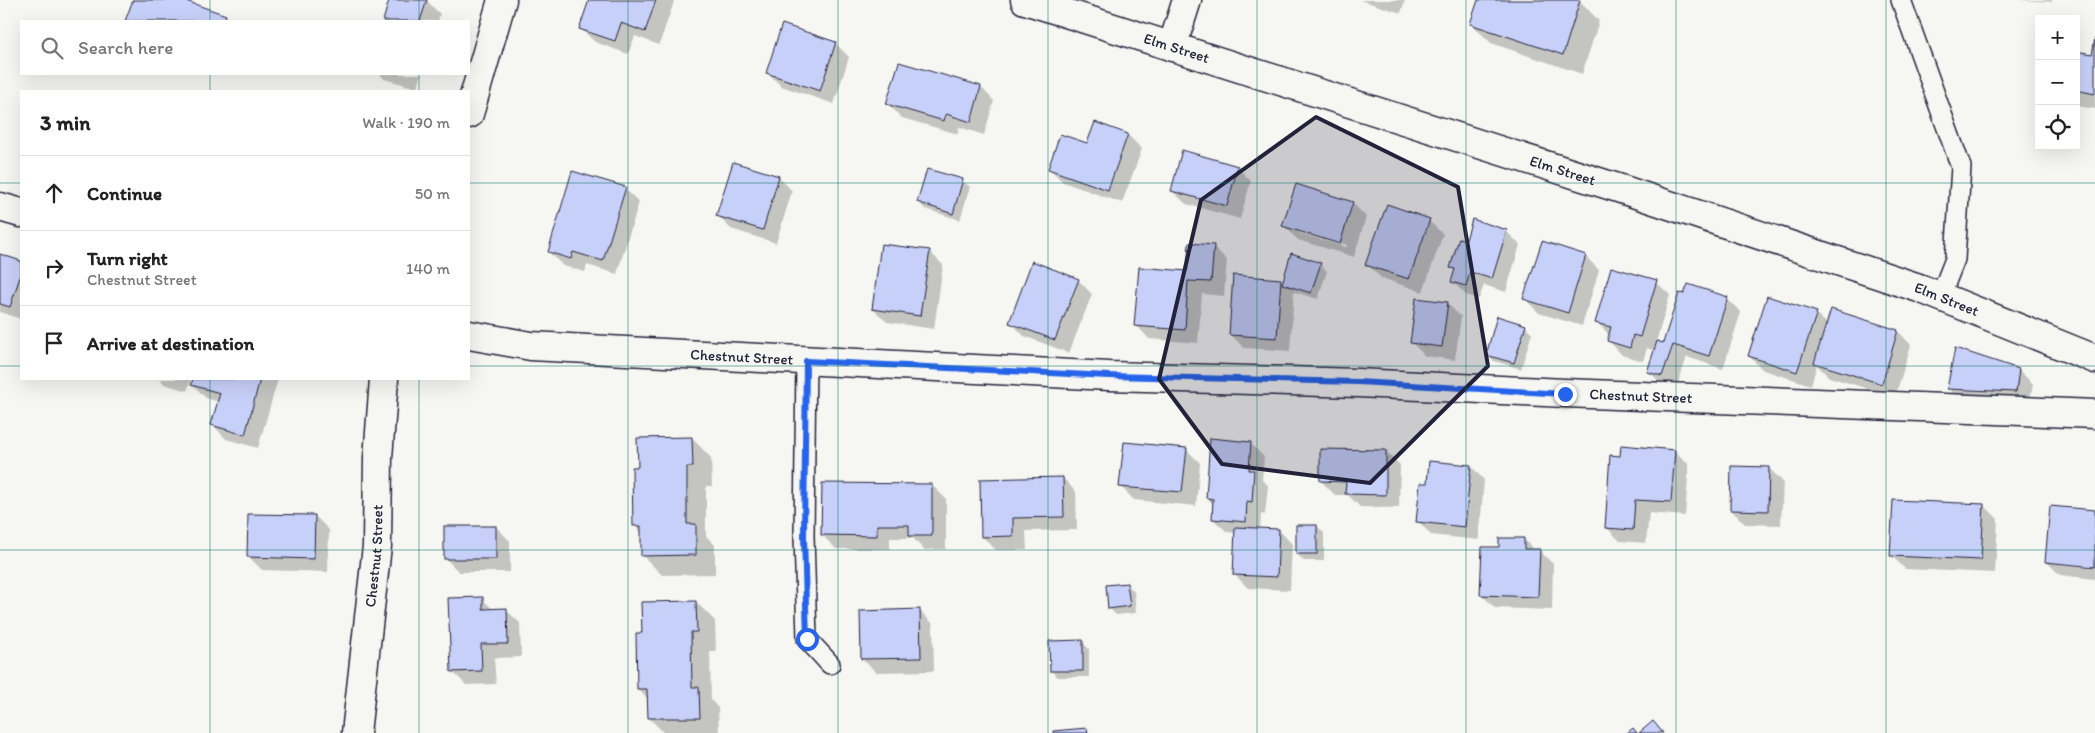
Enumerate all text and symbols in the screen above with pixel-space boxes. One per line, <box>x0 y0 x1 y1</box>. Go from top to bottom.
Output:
map controls <box>2035 15 2080 150</box>
button: + <box>2035 15 2080 60</box>
search box <box>20 20 470 75</box>
street label: Elm Street <box>1141 29 1212 67</box>
icon: search <box>38 34 66 62</box>
text: Search here <box>78 36 173 59</box>
button: − <box>2035 60 2080 105</box>
button: locate <box>2035 105 2080 150</box>
text: 3 min <box>40 110 90 135</box>
text: Walk · 190 m <box>362 113 450 132</box>
street label: Elm Street <box>1528 152 1598 189</box>
icon: ahead <box>40 179 68 207</box>
text: Continue <box>87 182 162 205</box>
text: 50 m <box>415 184 450 203</box>
text: Turn right <box>87 247 168 270</box>
icon: right <box>40 254 68 282</box>
text: 140 m <box>406 259 450 278</box>
text: Chestnut Street <box>87 270 197 289</box>
street label: Elm Street <box>1912 278 1982 320</box>
icon: arrive <box>40 329 68 357</box>
text: Arrive at destination <box>87 332 254 355</box>
street label: Chestnut Street <box>690 345 794 369</box>
route end <box>1554 383 1577 406</box>
street label: Chestnut Street <box>1589 385 1693 407</box>
street label: Chestnut Street <box>361 504 386 608</box>
route start <box>796 628 819 651</box>

